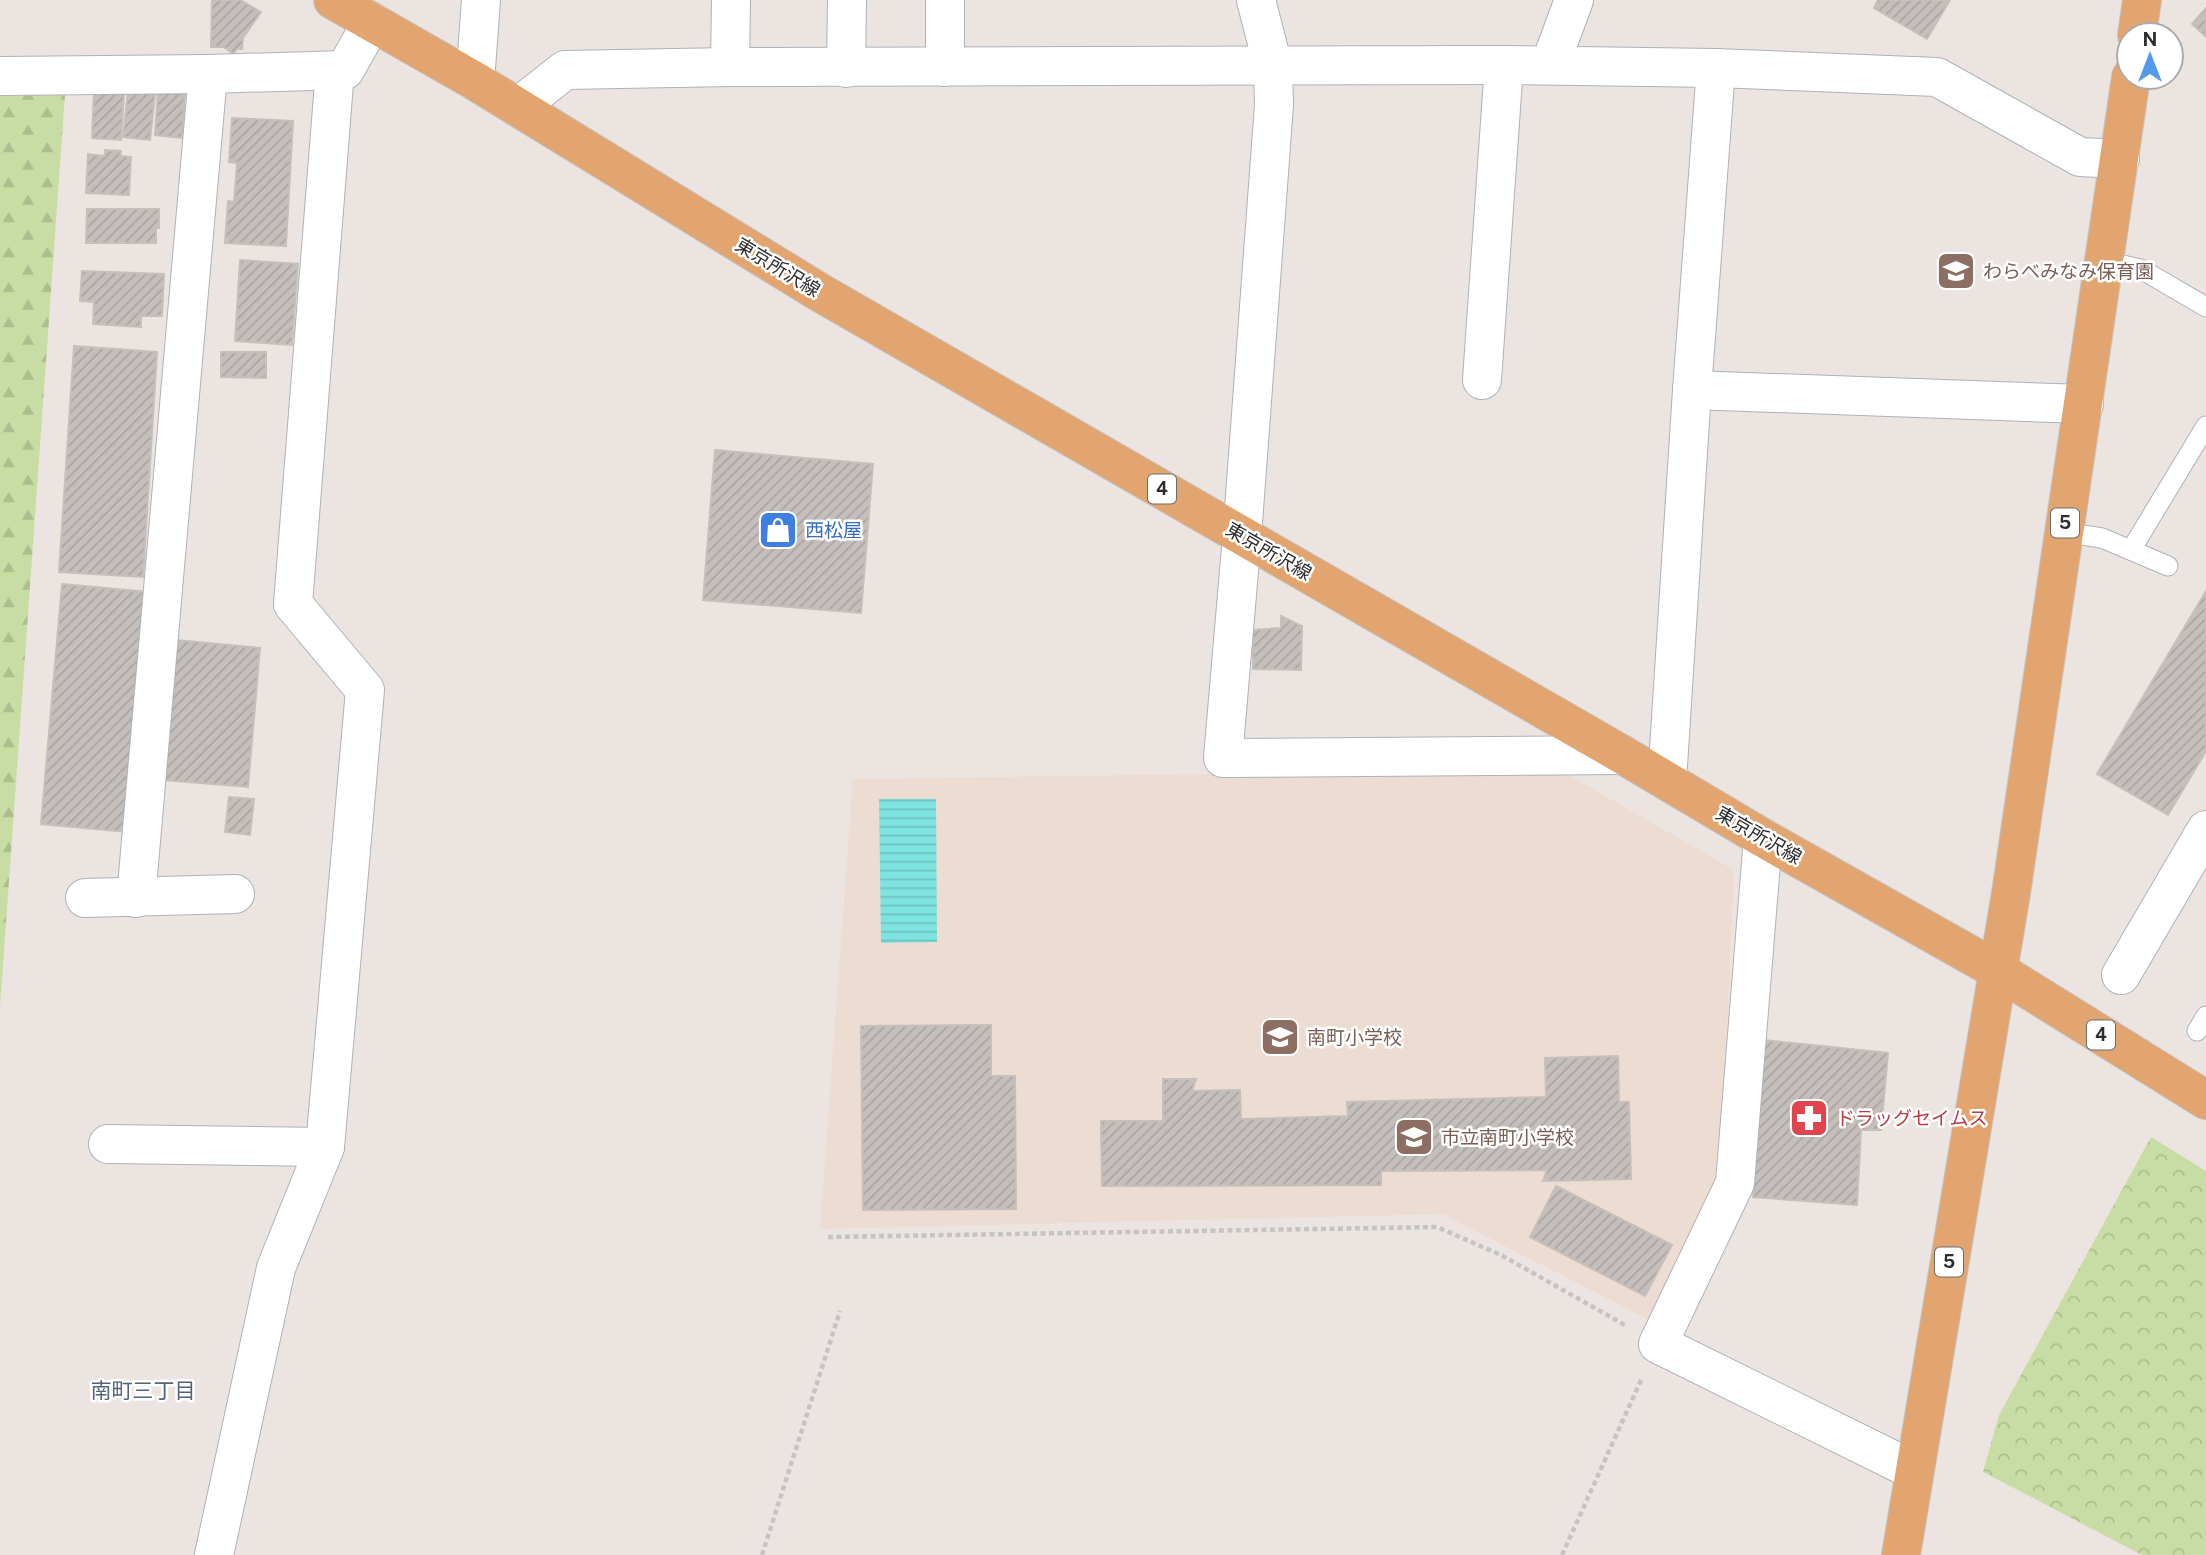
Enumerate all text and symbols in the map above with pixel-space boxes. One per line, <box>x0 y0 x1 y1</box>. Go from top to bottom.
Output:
north arrow <box>2115 21 2185 91</box>
text: N <box>2143 28 2157 50</box>
street label: 東京所沢線 <box>732 233 824 301</box>
school or university icon: わらべみなみ保育園 <box>1935 250 1977 292</box>
place label: わらべみなみ保育園 <box>1983 260 2154 282</box>
road number: 4 <box>1148 475 1176 504</box>
road number: 5 <box>2051 508 2079 538</box>
shop icon: 西松屋 <box>757 509 799 551</box>
street label: 東京所沢線 <box>1222 518 1316 584</box>
place label: 西松屋 <box>805 519 862 541</box>
street label: 東京所沢線 <box>1712 802 1806 868</box>
school or university icon: 南町小学校 <box>1259 1016 1301 1058</box>
road number: 4 <box>2087 1020 2115 1050</box>
place label: 南町小学校 <box>1307 1026 1402 1048</box>
pharmacy icon: ドラッグセイムス <box>1788 1097 1830 1139</box>
place label: ドラッグセイムス <box>1836 1107 1988 1129</box>
school or university icon: 市立南町小学校 <box>1393 1116 1435 1158</box>
place label: 市立南町小学校 <box>1441 1126 1574 1148</box>
road number: 5 <box>1935 1247 1963 1276</box>
district label: 南町三丁目 <box>91 1378 196 1403</box>

